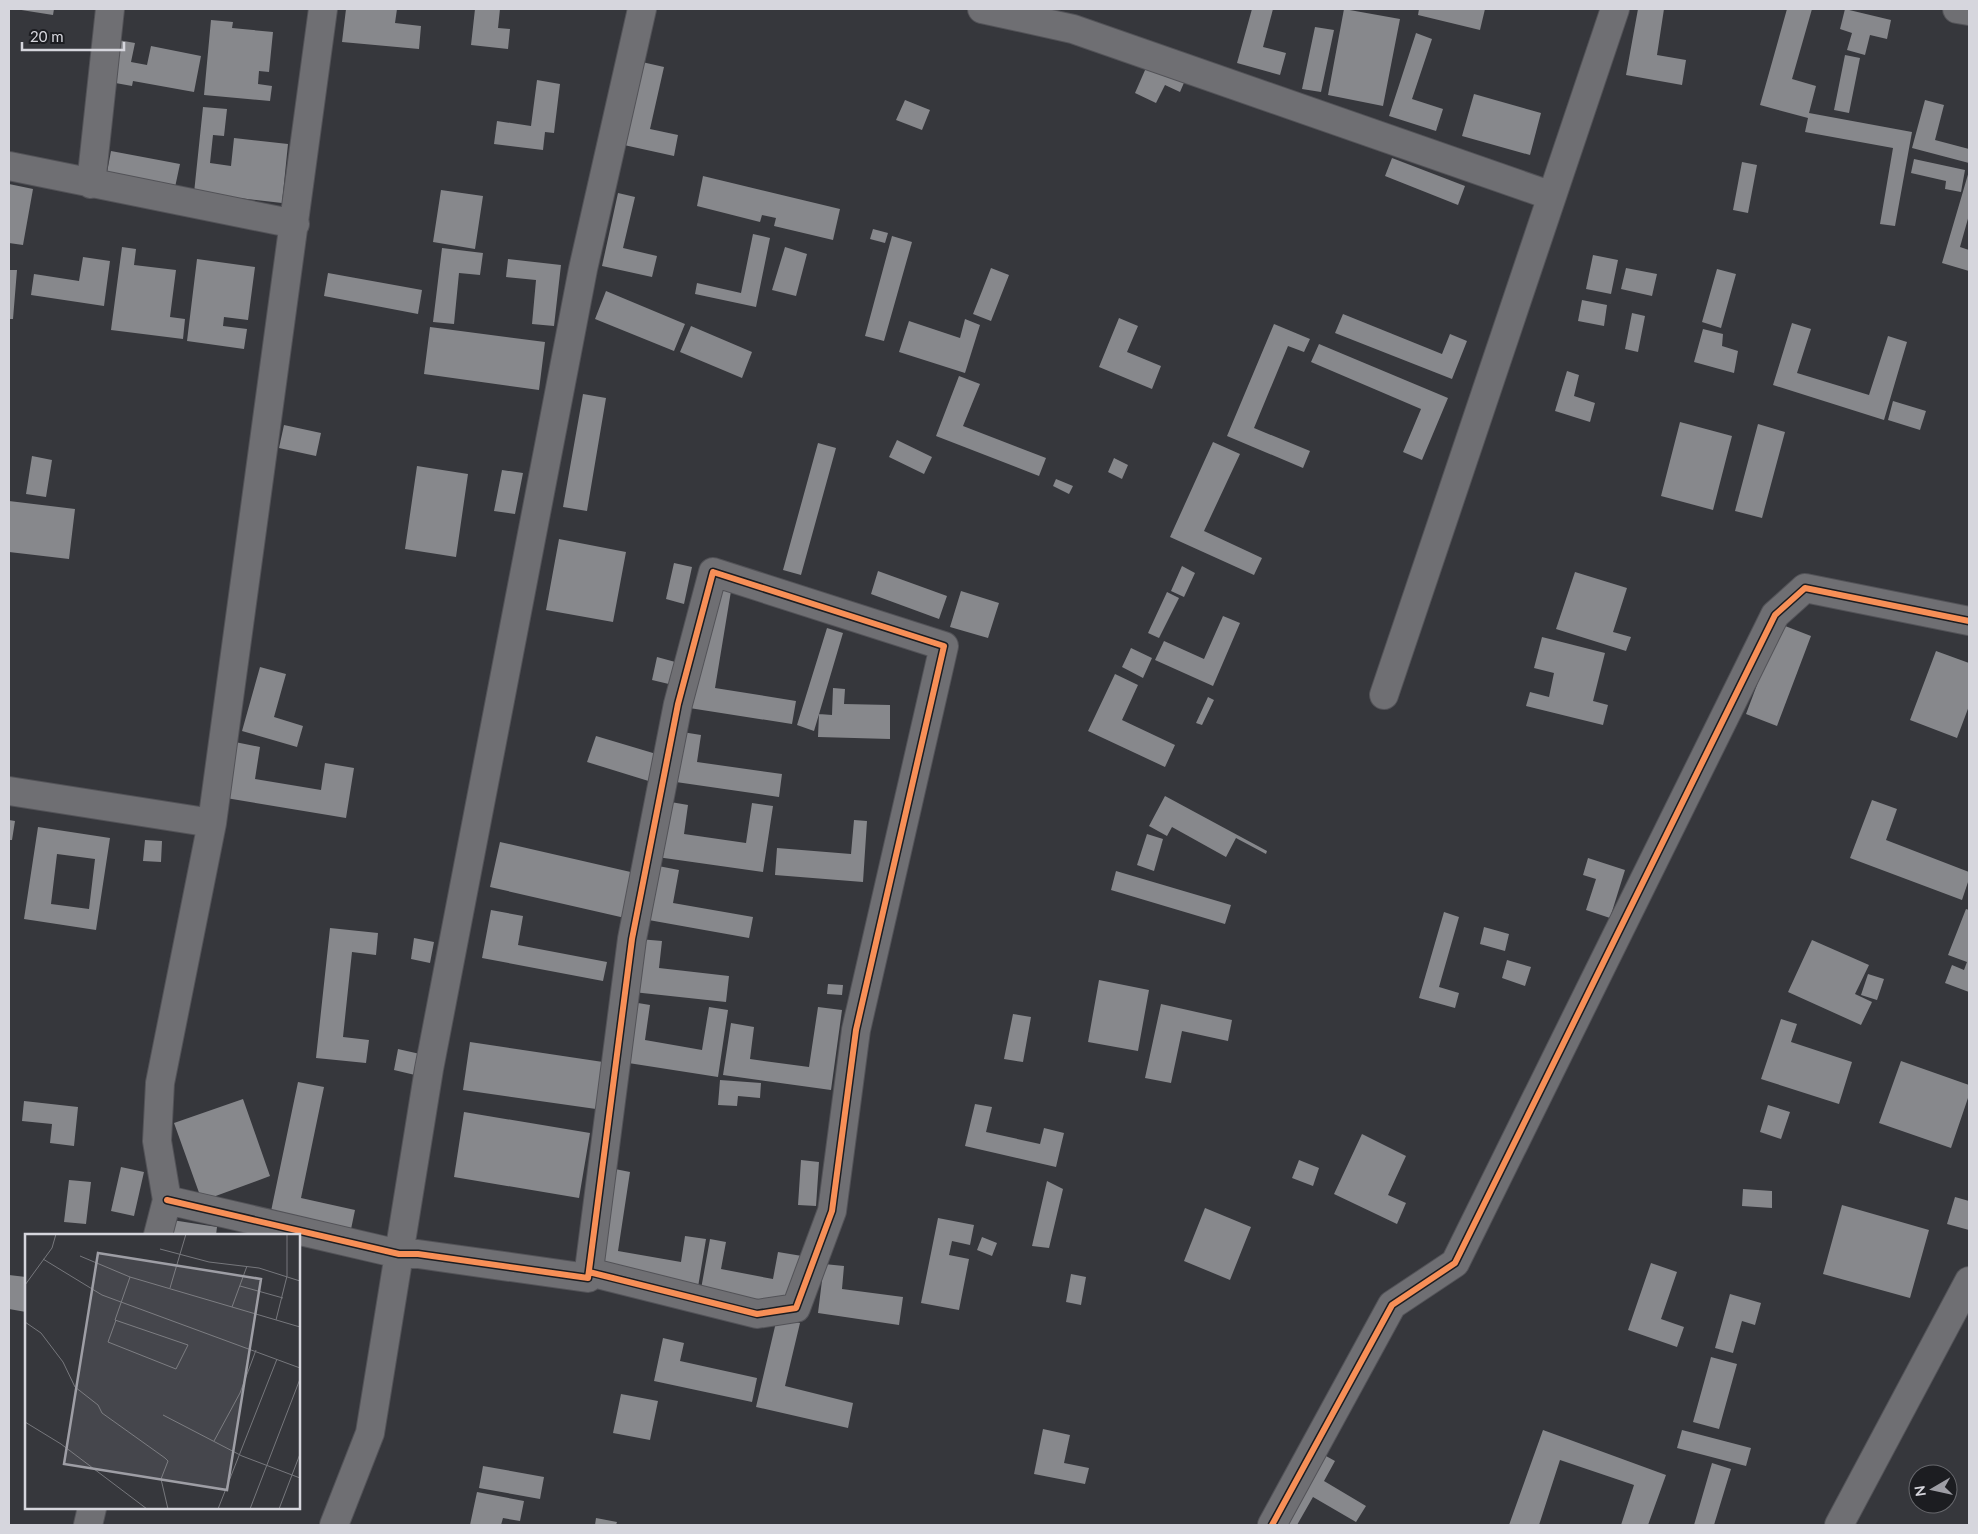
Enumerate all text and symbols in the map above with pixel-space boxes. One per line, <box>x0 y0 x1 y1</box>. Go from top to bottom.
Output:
scale bar <box>22 20 125 52</box>
text: 20 m <box>30 27 64 45</box>
inset map <box>25 1234 300 1509</box>
north arrow <box>1908 1464 1958 1514</box>
text: N <box>1910 1484 1929 1498</box>

